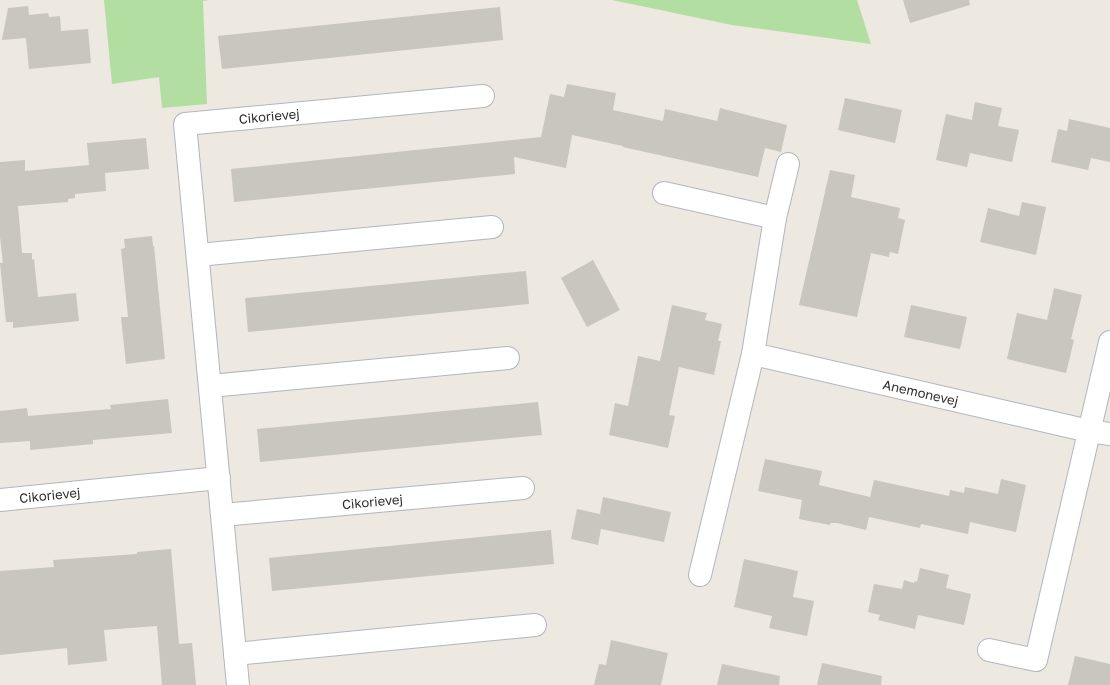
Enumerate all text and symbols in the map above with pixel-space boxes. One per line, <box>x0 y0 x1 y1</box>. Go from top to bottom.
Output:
street label: Cikorievej <box>238 105 300 127</box>
street label: Anemonevej <box>881 376 960 409</box>
street label: Cikorievej <box>19 484 81 506</box>
street label: Cikorievej <box>341 491 404 512</box>

